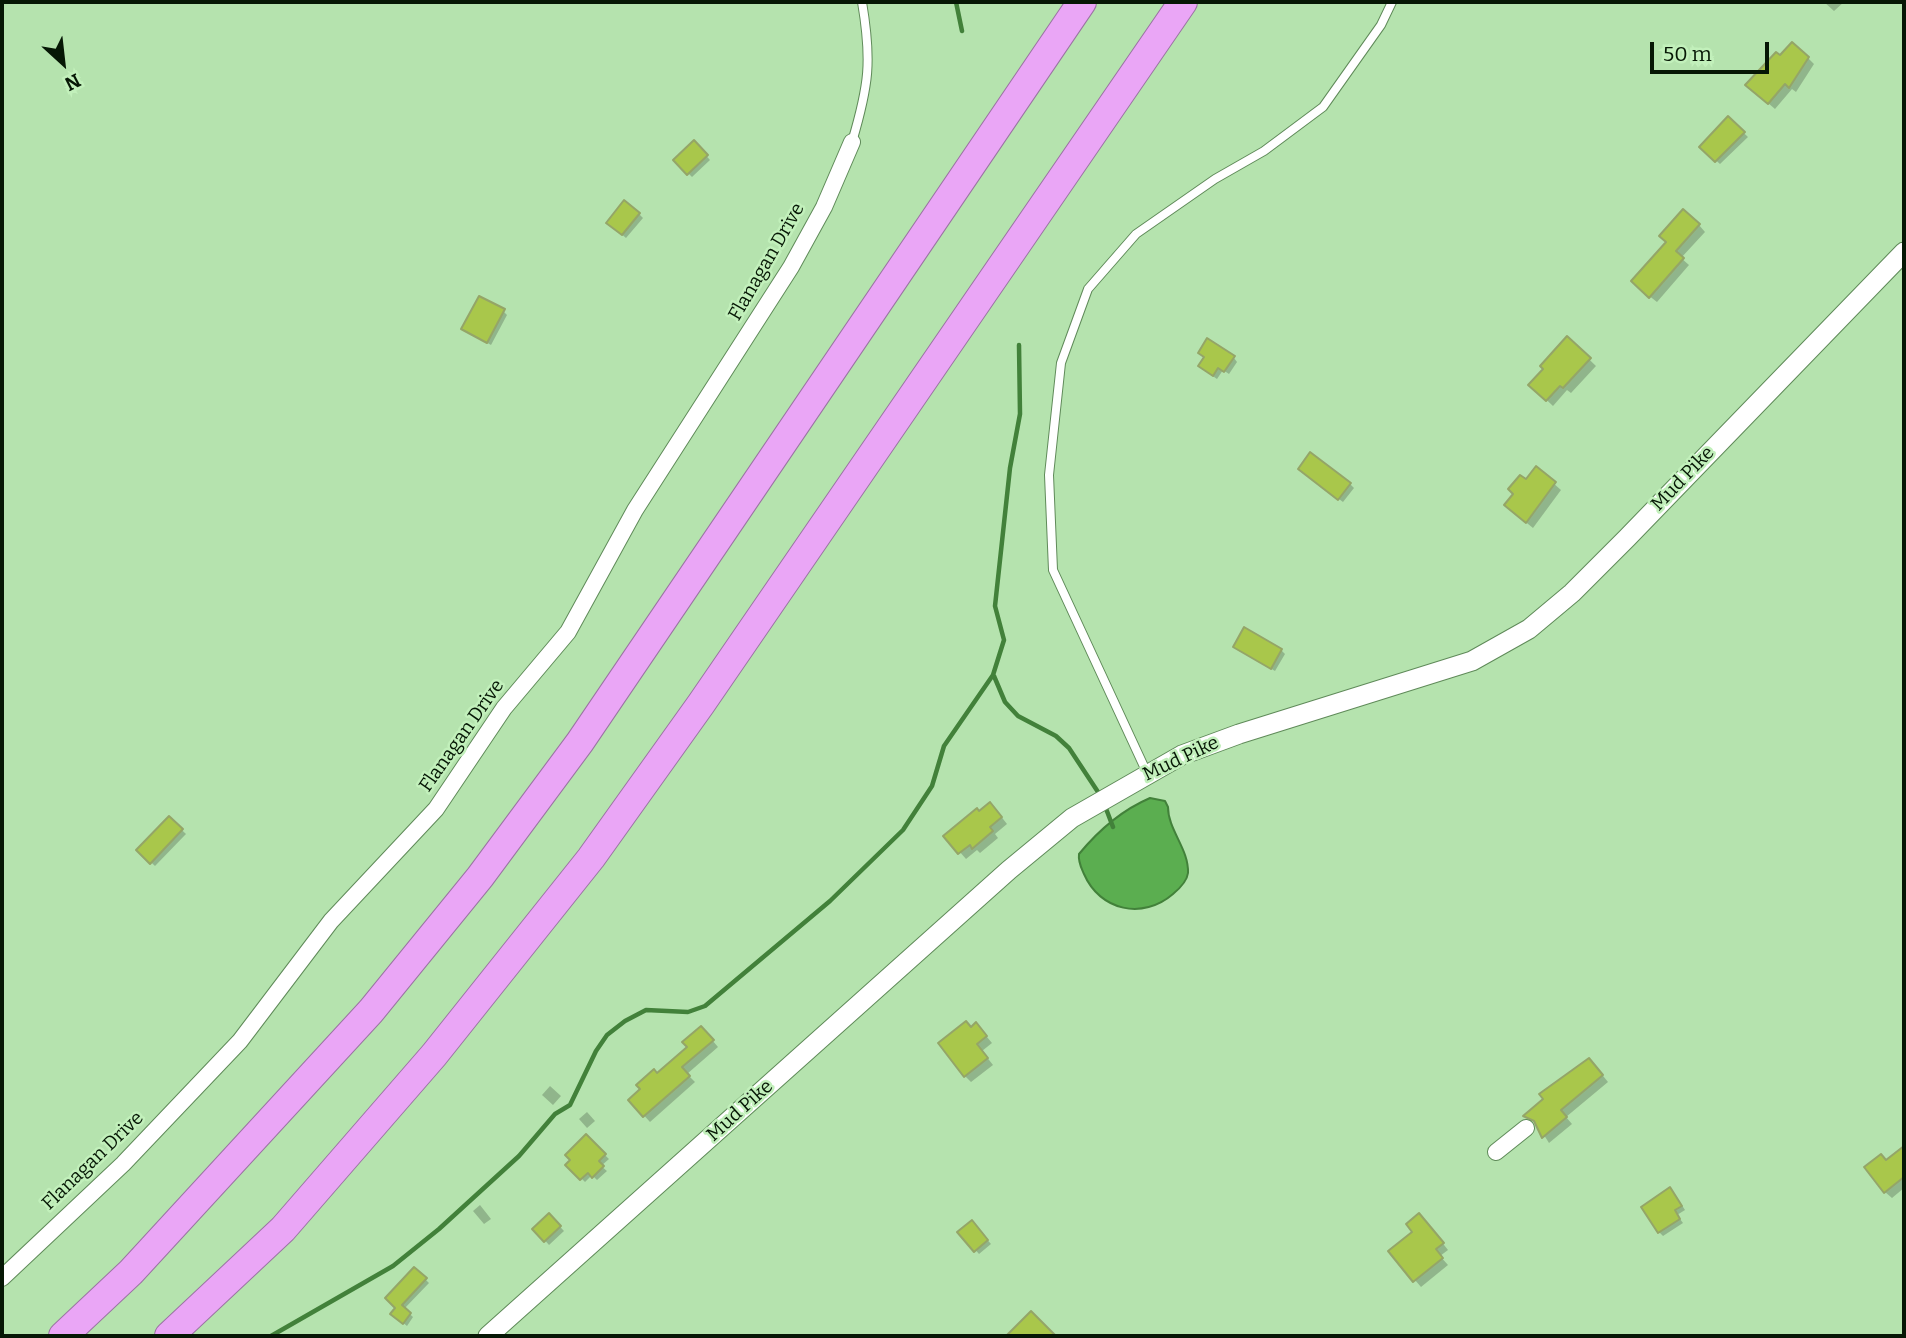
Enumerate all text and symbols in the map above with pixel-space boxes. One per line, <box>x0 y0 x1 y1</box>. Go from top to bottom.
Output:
north arrow <box>28 28 98 98</box>
scale bar <box>1654 28 1773 72</box>
text: 50 m <box>1663 41 1712 67</box>
text: N <box>61 69 85 96</box>
street label: Flanagan Drive <box>724 199 810 325</box>
street label: Mud Pike <box>1647 442 1719 516</box>
street label: Flanagan Drive <box>415 675 509 797</box>
street label: Mud Pike <box>1139 732 1223 786</box>
street label: Mud Pike <box>702 1075 778 1147</box>
street label: Flanagan Drive <box>38 1107 148 1215</box>

